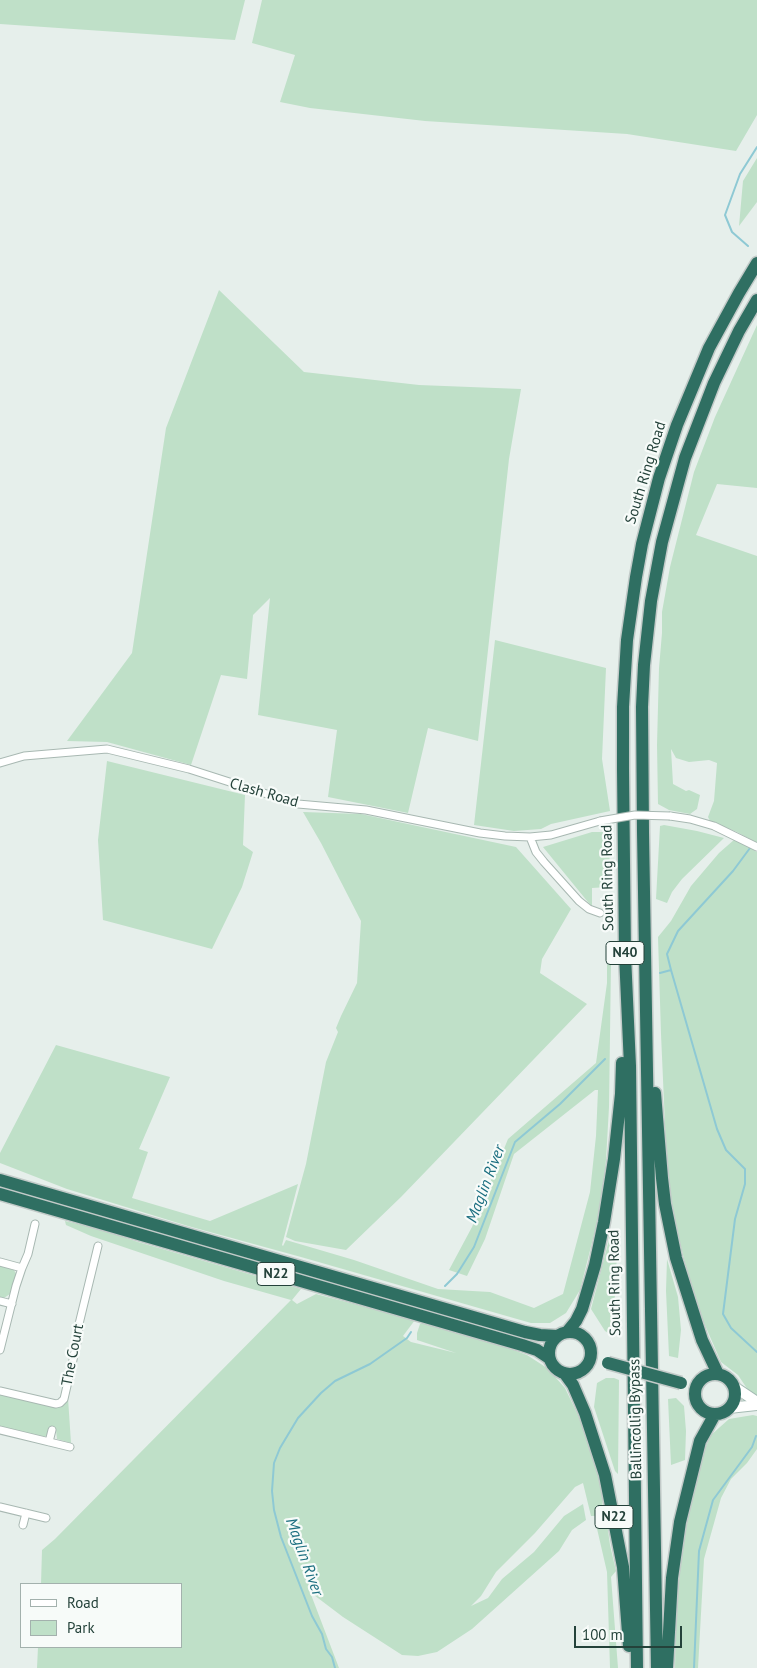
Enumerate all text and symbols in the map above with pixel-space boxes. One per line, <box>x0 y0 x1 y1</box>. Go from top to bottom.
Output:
street label: South Ring Road <box>622 420 670 526</box>
street label: Clash Road <box>228 775 300 811</box>
street label: South Ring Road <box>598 825 618 931</box>
road number: N40 <box>606 941 644 964</box>
water label: Maglin River <box>462 1143 510 1225</box>
street label: South Ring Road <box>605 1230 625 1336</box>
road number: N22 <box>257 1262 295 1286</box>
street label: The Court <box>58 1322 88 1388</box>
street label: Ballincollig Bypass <box>626 1359 646 1479</box>
road number: N22 <box>595 1505 633 1528</box>
water label: Maglin River <box>281 1515 327 1599</box>
legend <box>20 1583 182 1648</box>
text: Road <box>67 1593 99 1612</box>
scale bar <box>577 1616 684 1648</box>
text: Park <box>67 1618 95 1637</box>
text: 100 m <box>582 1625 623 1644</box>

